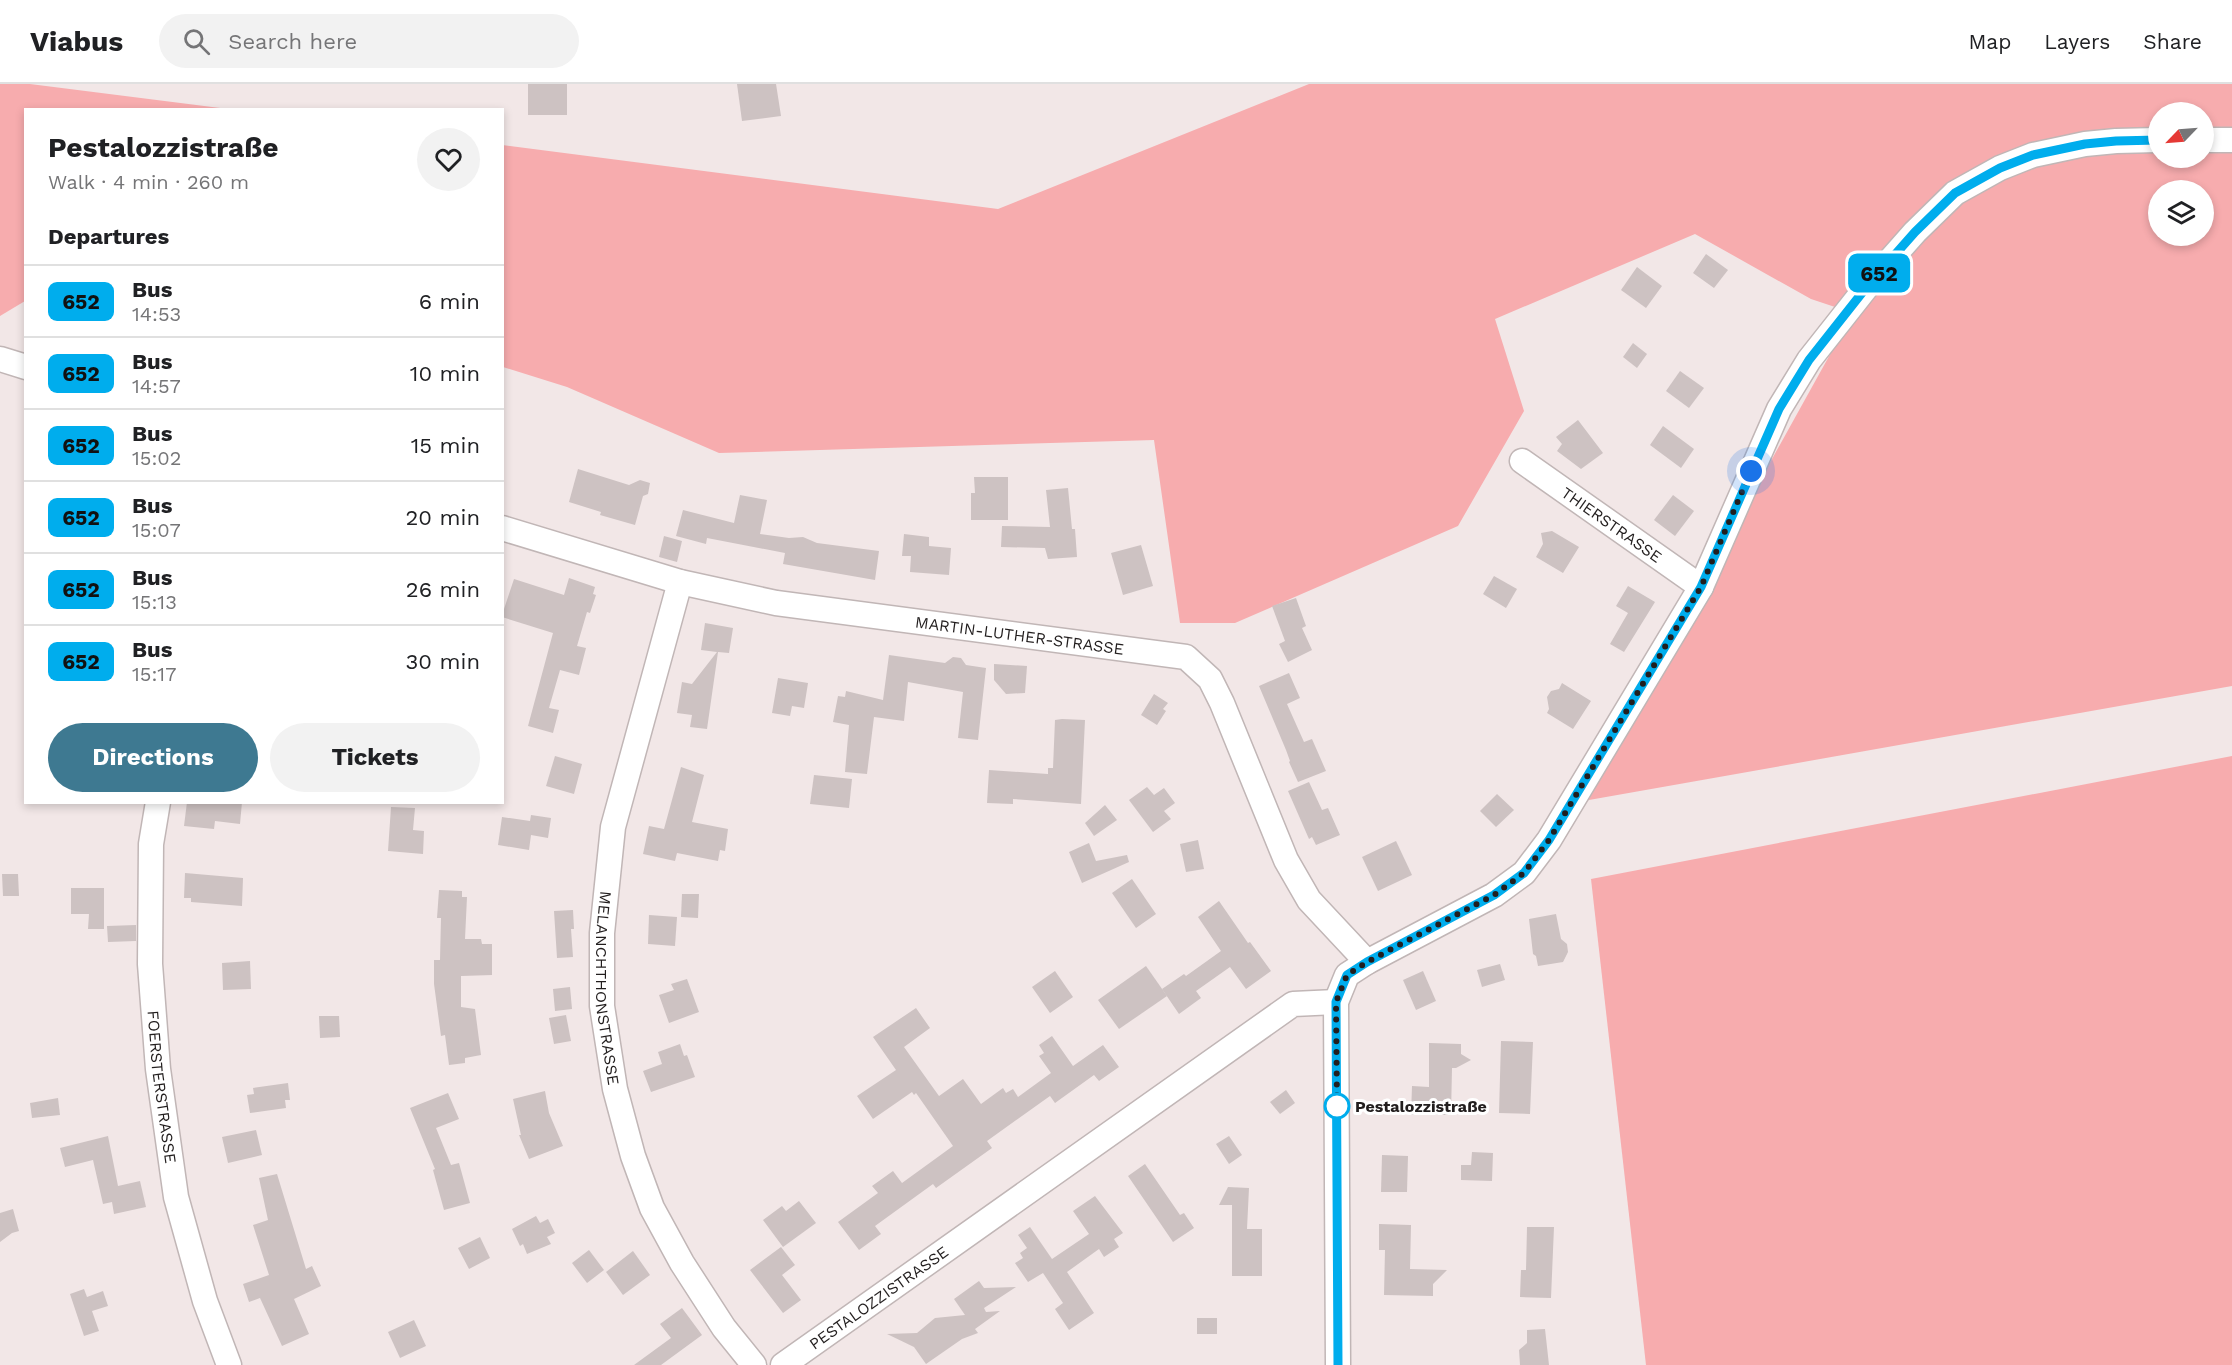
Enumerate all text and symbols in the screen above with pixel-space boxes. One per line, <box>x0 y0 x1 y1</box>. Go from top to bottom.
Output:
search box <box>159 14 579 68</box>
text: Viabus <box>30 25 123 58</box>
icon: search <box>180 25 213 58</box>
text: Search here <box>228 29 357 54</box>
text: Map <box>1968 29 2011 54</box>
text: Layers <box>2044 29 2110 54</box>
text: Share <box>2143 29 2202 54</box>
north arrow <box>2148 102 2214 168</box>
map controls <box>2148 102 2214 246</box>
button: heart <box>417 128 480 191</box>
text: Pestalozzistraße <box>48 131 279 164</box>
text: Walk · 4 min · 260 m <box>48 170 249 194</box>
button: layers <box>2148 180 2214 246</box>
text: Departures <box>48 224 169 249</box>
line badge: 652 <box>1844 254 1914 292</box>
text: 652 <box>1860 261 1898 286</box>
text: Bus <box>132 277 172 302</box>
text: 652 <box>62 289 100 314</box>
text: 6 min <box>419 289 480 314</box>
text: 14:53 <box>132 302 181 326</box>
text: Bus <box>132 349 172 374</box>
text: 652 <box>62 361 100 386</box>
text: 10 min <box>410 361 480 386</box>
text: 14:57 <box>132 374 181 398</box>
text: Bus <box>132 421 172 446</box>
text: 652 <box>62 433 100 458</box>
text: 15 min <box>411 433 480 458</box>
text: 15:02 <box>132 446 181 470</box>
your location <box>1736 456 1766 486</box>
street label: THIERSTRASSE <box>1558 483 1666 567</box>
text: Bus <box>132 493 172 518</box>
text: 652 <box>62 505 100 530</box>
text: 20 min <box>406 505 480 530</box>
text: 15:07 <box>132 518 181 542</box>
text: Bus <box>132 565 172 590</box>
text: 652 <box>62 577 100 602</box>
text: 26 min <box>406 577 480 602</box>
text: 15:13 <box>132 590 177 614</box>
street label: MARTIN-LUTHER-STRASSE <box>914 612 1125 659</box>
text: Bus <box>132 637 172 662</box>
text: 652 <box>62 649 100 674</box>
text: 30 min <box>406 649 480 674</box>
text: 15:17 <box>132 662 176 686</box>
button: Directions <box>48 723 258 792</box>
button: Tickets <box>270 723 480 792</box>
street label: MELANCHTHONSTRASSE <box>592 890 623 1086</box>
street label: FOERSTERSTRASSE <box>144 1010 180 1165</box>
marker: Pestalozzistraße <box>1324 1093 1350 1119</box>
place label: Pestalozzistraße <box>1355 1097 1487 1116</box>
street label: PESTALOZZISTRASSE <box>806 1242 952 1353</box>

